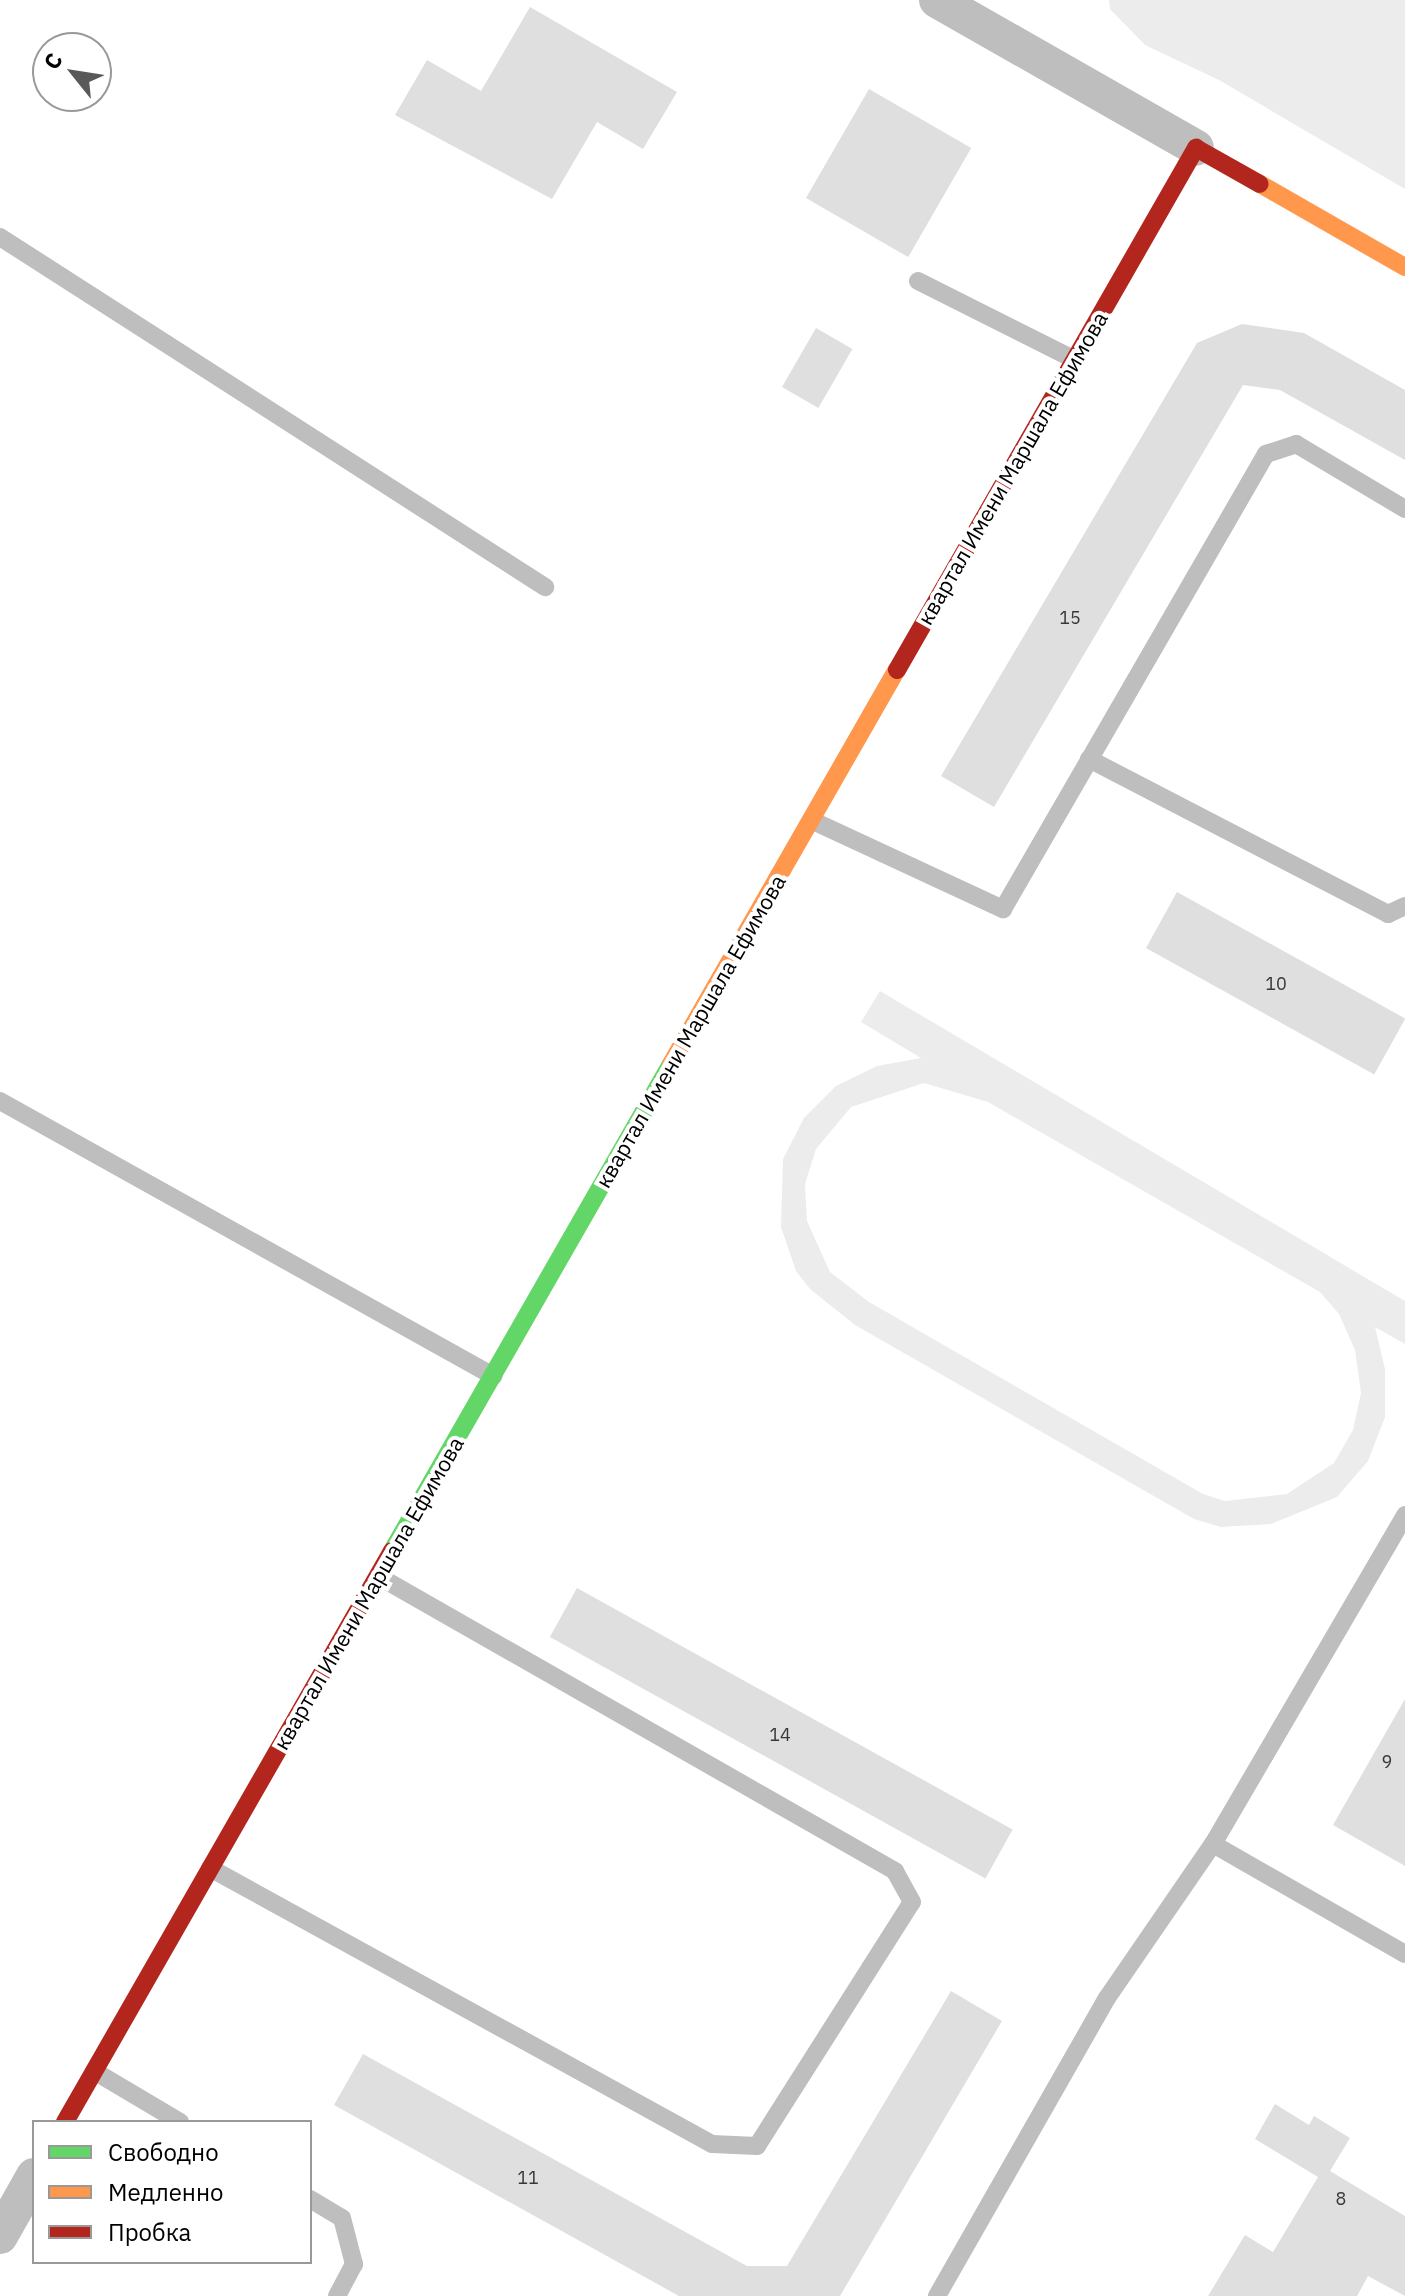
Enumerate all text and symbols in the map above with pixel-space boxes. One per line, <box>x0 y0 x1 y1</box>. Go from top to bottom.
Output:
north arrow <box>32 32 112 112</box>
text: С <box>36 47 69 74</box>
street label: квартал Имени Маршала Ефимова <box>911 307 1113 629</box>
house number: 15 <box>1059 607 1081 629</box>
street label: квартал Имени Маршала Ефимова <box>589 870 791 1192</box>
house number: 10 <box>1265 973 1287 995</box>
street label: квартал Имени Маршала Ефимова <box>267 1432 469 1754</box>
house number: 14 <box>769 1724 791 1746</box>
house number: 9 <box>1382 1751 1392 1773</box>
legend <box>32 2120 312 2264</box>
text: Свободно <box>108 2136 219 2168</box>
house number: 11 <box>517 2167 539 2189</box>
text: Медленно <box>108 2176 224 2208</box>
house number: 8 <box>1336 2188 1346 2210</box>
text: Пробка <box>108 2216 191 2248</box>

